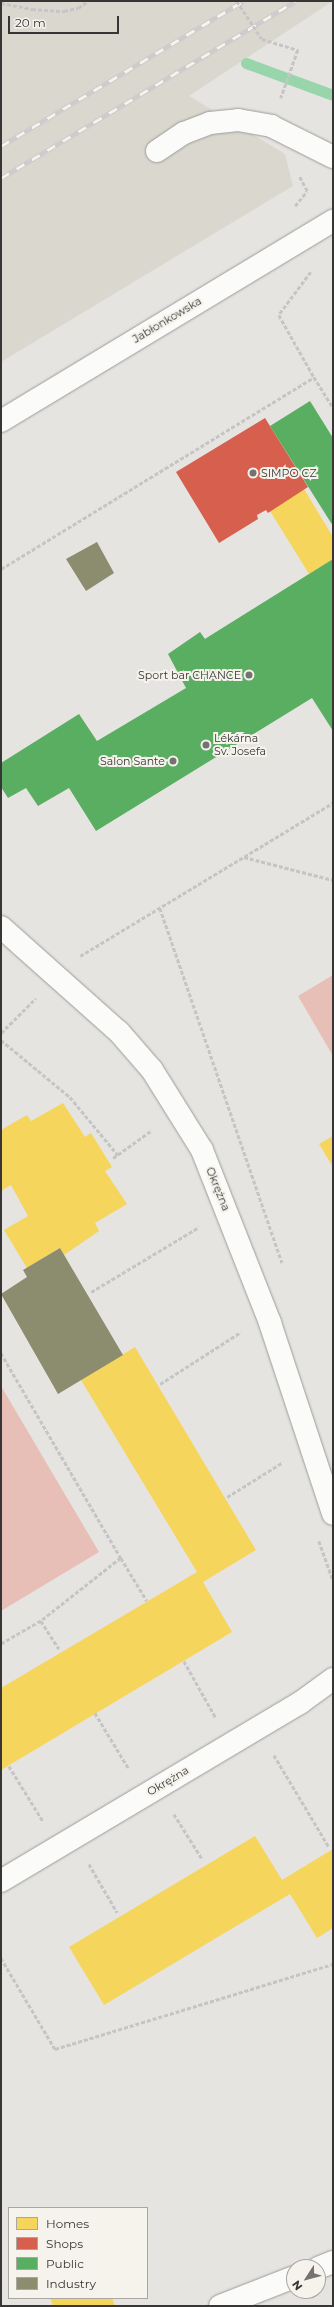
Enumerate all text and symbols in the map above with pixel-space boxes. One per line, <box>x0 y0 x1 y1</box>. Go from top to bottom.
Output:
scale bar <box>10 8 121 34</box>
text: 20 m <box>15 15 46 30</box>
street label: Jabłonkowska <box>130 294 204 346</box>
place label: SIMPO CZ <box>261 466 317 480</box>
marker: SIMPO CZ <box>248 468 258 478</box>
place label: Sport bar CHANCE <box>138 668 241 682</box>
marker: Sport bar CHANCE <box>244 670 254 680</box>
place label: Lékárna Sv. Josefa <box>214 732 266 758</box>
marker: Lékárna Sv. Josefa <box>201 740 211 750</box>
place label: Salon Sante <box>100 754 165 768</box>
marker: Salon Sante <box>168 756 178 766</box>
street label: Okrężna <box>203 1165 233 1213</box>
street label: Okrężna <box>145 1763 191 1799</box>
legend <box>8 2207 148 2299</box>
text: Homes <box>46 2216 89 2231</box>
text: Shops <box>46 2236 83 2251</box>
text: Public <box>46 2256 84 2271</box>
north arrow <box>286 2259 326 2299</box>
text: Industry <box>46 2276 96 2291</box>
text: N <box>289 2278 305 2293</box>

